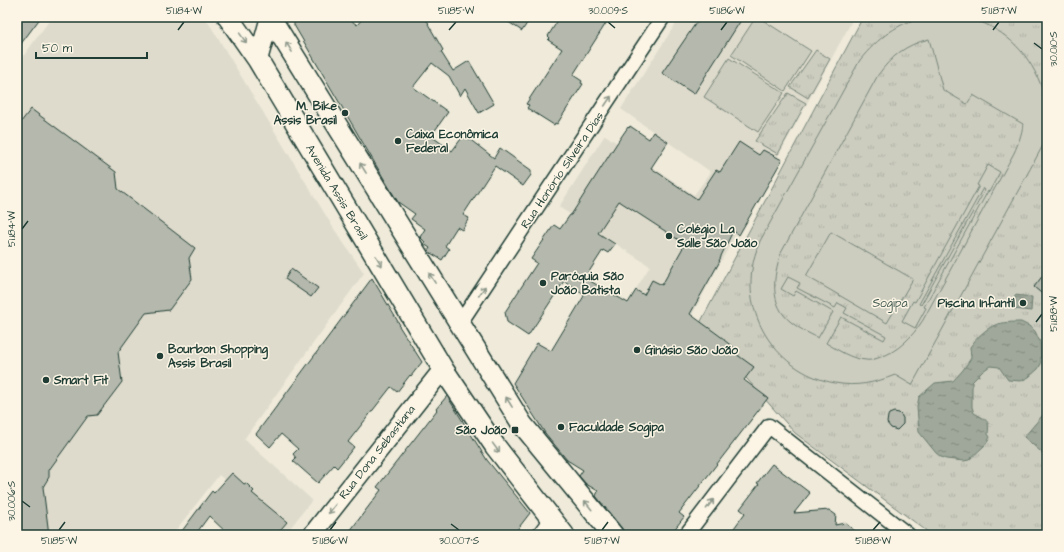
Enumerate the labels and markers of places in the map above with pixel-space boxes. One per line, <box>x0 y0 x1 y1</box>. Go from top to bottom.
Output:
place label: M. Bike Assis Brasil <box>274 98 337 129</box>
marker: M. Bike Assis Brasil <box>340 108 350 118</box>
place label: Caixa Econômica Federal <box>406 126 499 157</box>
marker: Caixa Econômica Federal <box>393 136 403 146</box>
place label: Colégio La Salle São João <box>676 221 757 252</box>
marker: Colégio La Salle São João <box>664 231 674 241</box>
place label: Paróquia São João Batista <box>550 268 624 299</box>
marker: Paróquia São João Batista <box>538 278 548 288</box>
place label: Piscina Infantil <box>938 295 1015 312</box>
marker: Piscina Infantil <box>1018 298 1028 308</box>
place label: Bourbon Shopping Assis Brasil <box>168 341 269 372</box>
place label: Ginásio São João <box>645 342 738 359</box>
marker: Ginásio São João <box>632 345 642 355</box>
marker: Bourbon Shopping Assis Brasil <box>155 351 165 361</box>
place label: Smart Fit <box>53 372 109 389</box>
marker: Smart Fit <box>41 375 51 385</box>
place label: Faculdade Sogipa <box>569 419 665 438</box>
place label: São João <box>455 422 507 439</box>
marker: Faculdade Sogipa <box>556 422 566 432</box>
marker: São João <box>510 425 520 435</box>

